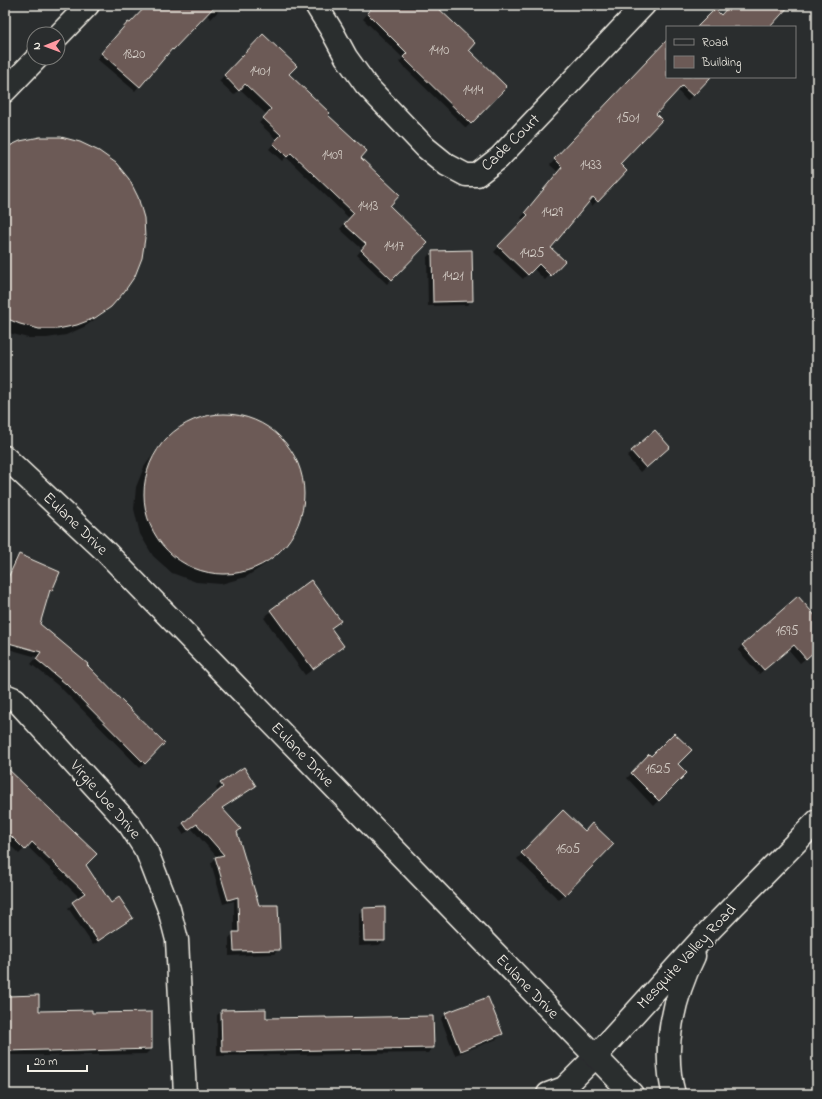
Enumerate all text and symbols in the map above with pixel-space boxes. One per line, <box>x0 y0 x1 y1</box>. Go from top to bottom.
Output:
north arrow <box>26 26 66 66</box>
legend <box>666 26 796 78</box>
text: Road <box>702 34 728 52</box>
house number: 1410 <box>429 40 449 61</box>
text: N <box>29 42 45 50</box>
house number: 1820 <box>123 44 145 65</box>
text: Building <box>701 54 741 73</box>
house number: 1401 <box>250 61 271 82</box>
house number: 1414 <box>463 80 483 101</box>
street label: Cade Court <box>476 108 546 177</box>
house number: 1501 <box>617 108 640 129</box>
house number: 1409 <box>322 145 343 166</box>
house number: 1433 <box>580 155 602 176</box>
house number: 1413 <box>358 196 378 217</box>
house number: 1429 <box>541 202 563 223</box>
house number: 1417 <box>384 236 404 257</box>
house number: 1425 <box>519 243 545 264</box>
house number: 1421 <box>442 266 464 287</box>
street label: Eulane Drive <box>37 487 114 562</box>
house number: 1695 <box>776 621 798 642</box>
street label: Eulane Drive <box>265 717 340 794</box>
street label: Virgie Joe Drive <box>63 754 147 846</box>
house number: 1625 <box>645 759 671 780</box>
house number: 1605 <box>556 839 580 860</box>
street label: Mesquite Valley Road <box>632 899 742 1015</box>
street label: Eulane Drive <box>490 949 565 1026</box>
scale bar <box>28 1047 87 1073</box>
text: 20 m <box>34 1053 57 1071</box>

